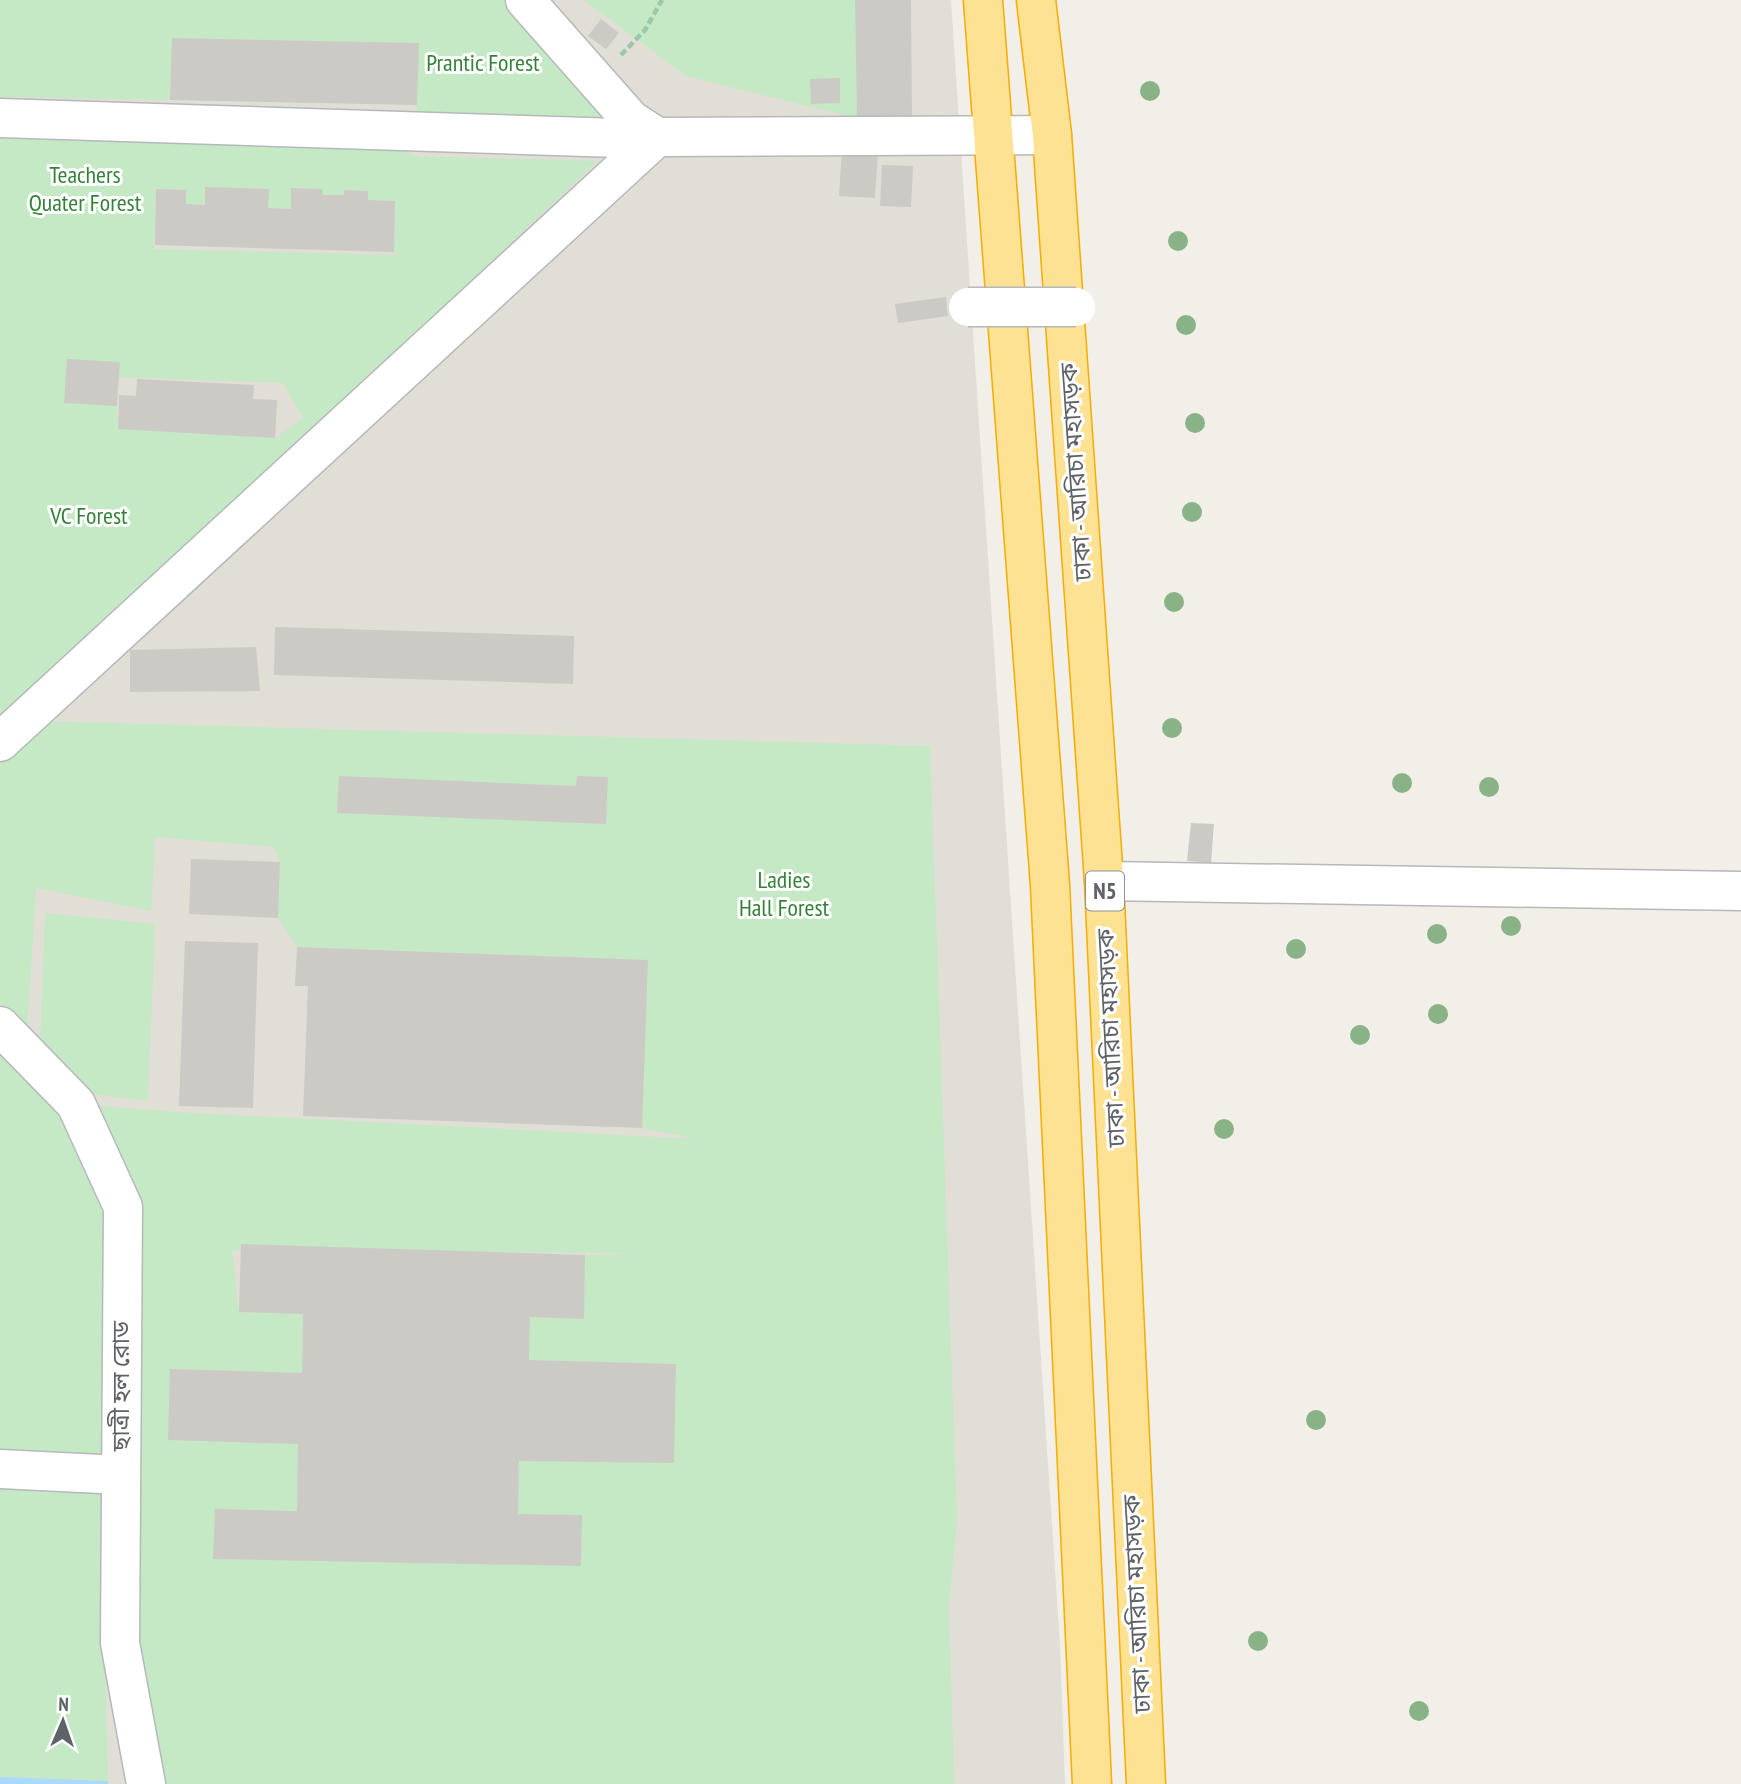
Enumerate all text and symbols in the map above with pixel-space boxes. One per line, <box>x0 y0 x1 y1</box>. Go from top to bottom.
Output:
park label: Prantic Forest <box>426 47 540 78</box>
park label: Teachers Quater Forest <box>29 159 142 218</box>
street label: ঢাকা - আরিচা মহাসড়ক <box>1052 361 1099 583</box>
park label: VC Forest <box>49 500 128 531</box>
park label: Ladies Hall Forest <box>739 864 830 923</box>
road number: N5 <box>1086 872 1124 911</box>
street label: ঢাকা - আরিচা মহাসড়ক <box>1089 927 1132 1149</box>
street label: ছাত্রী হল রোড <box>105 1320 136 1452</box>
street label: ঢাকা - আরিচা মহাসড়ক <box>1115 1493 1158 1715</box>
north arrow <box>28 1686 98 1756</box>
text: N <box>58 1692 69 1716</box>

